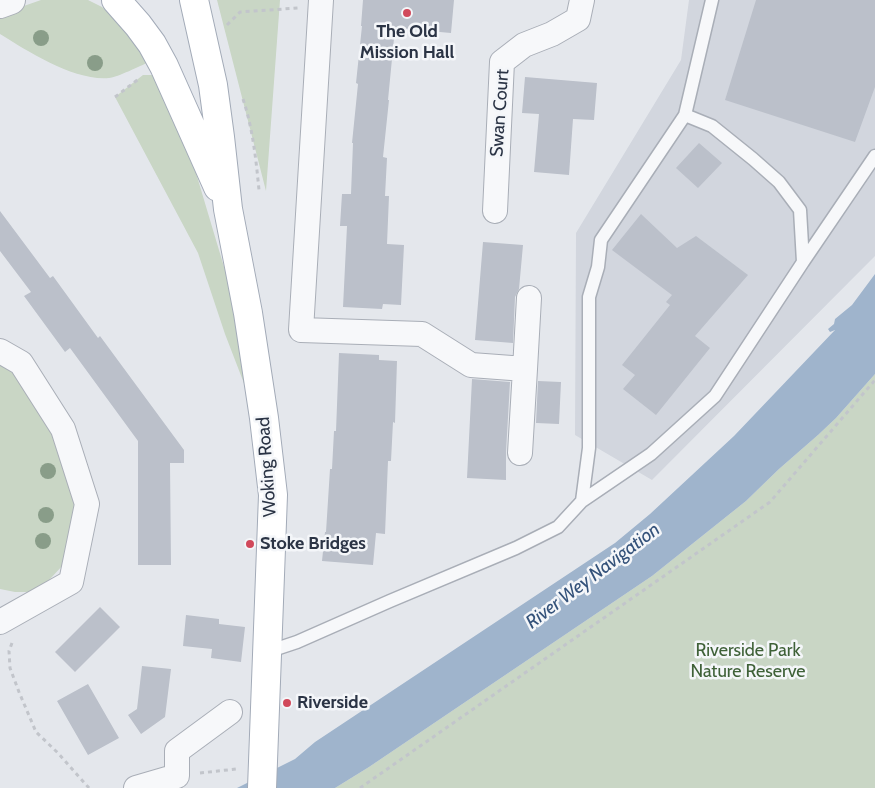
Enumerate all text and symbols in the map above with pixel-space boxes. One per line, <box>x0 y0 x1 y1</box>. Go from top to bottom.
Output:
marker: The Old Mission Hall <box>401 7 413 19</box>
place label: The Old Mission Hall <box>360 21 454 64</box>
street label: Swan Court <box>486 68 514 158</box>
street label: Woking Road <box>253 416 281 518</box>
water label: River Wey Navigation <box>522 518 664 634</box>
place label: Stoke Bridges <box>260 533 366 555</box>
marker: Stoke Bridges <box>244 538 256 550</box>
park label: Riverside Park Nature Reserve <box>690 640 806 682</box>
place label: Riverside <box>297 692 368 714</box>
marker: Riverside <box>281 697 293 709</box>

